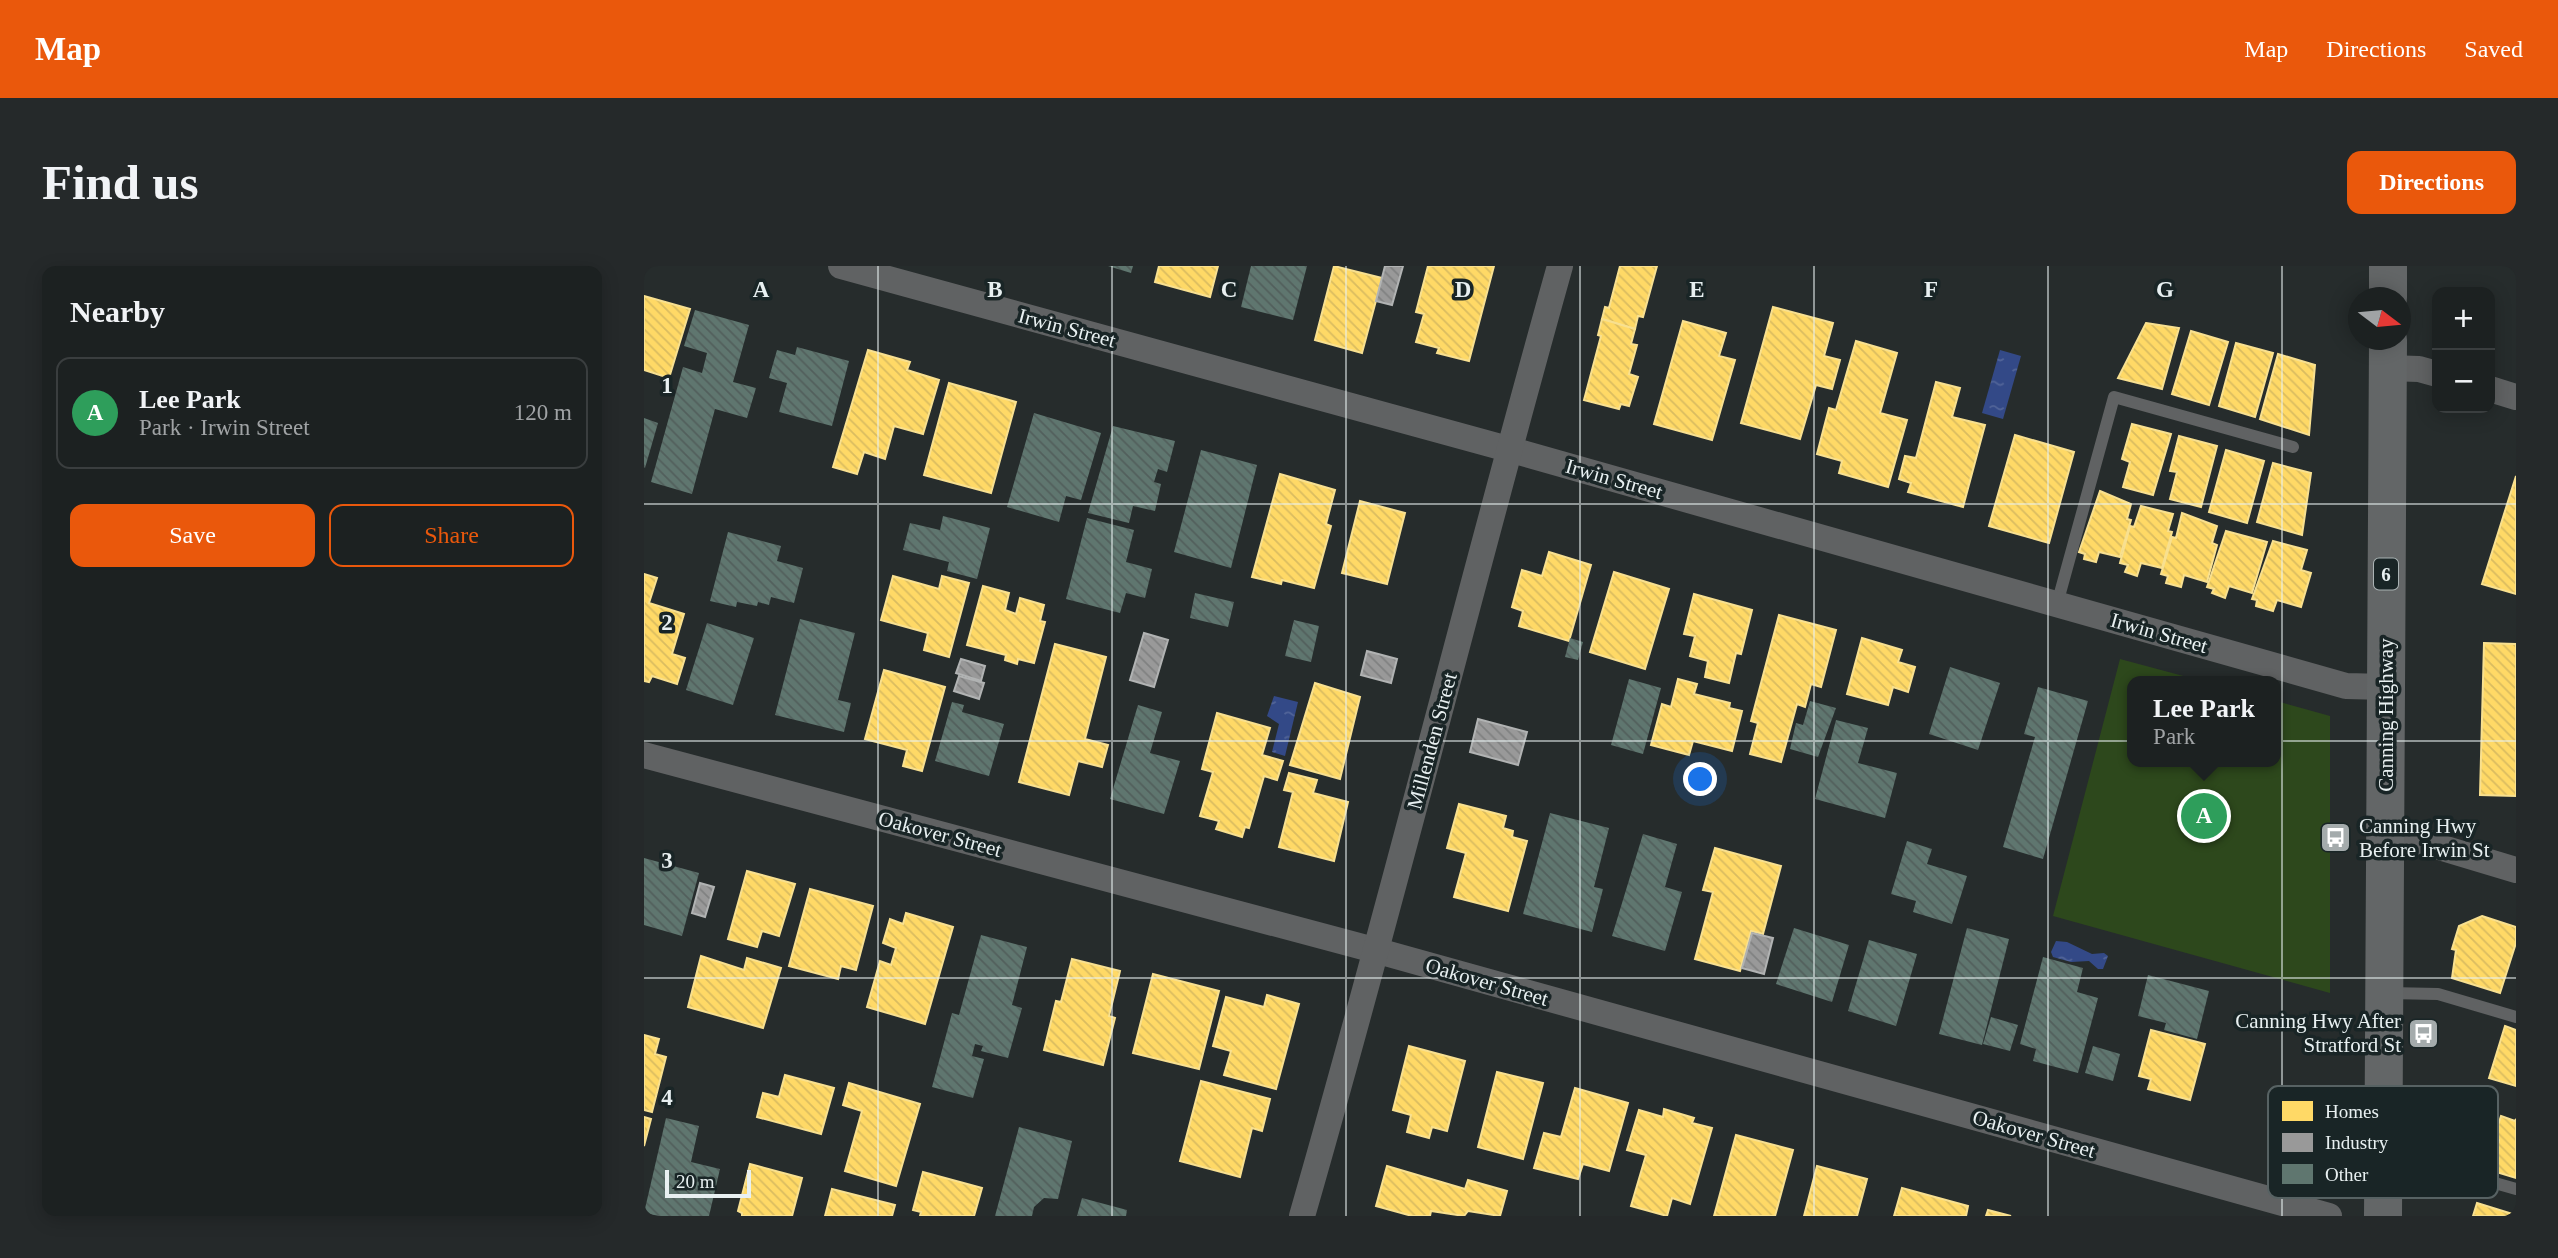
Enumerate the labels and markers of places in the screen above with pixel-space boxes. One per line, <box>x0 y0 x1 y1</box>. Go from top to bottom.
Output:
pin: A <box>2181 790 2227 842</box>
place label: Canning Hwy Before Irwin St <box>2359 814 2490 862</box>
bus stop icon: Canning Hwy Before Irwin St <box>2319 821 2353 855</box>
place label: Canning Hwy After Stratford St <box>2235 1009 2401 1057</box>
bus stop icon: Canning Hwy After Stratford St <box>2407 1016 2441 1050</box>

